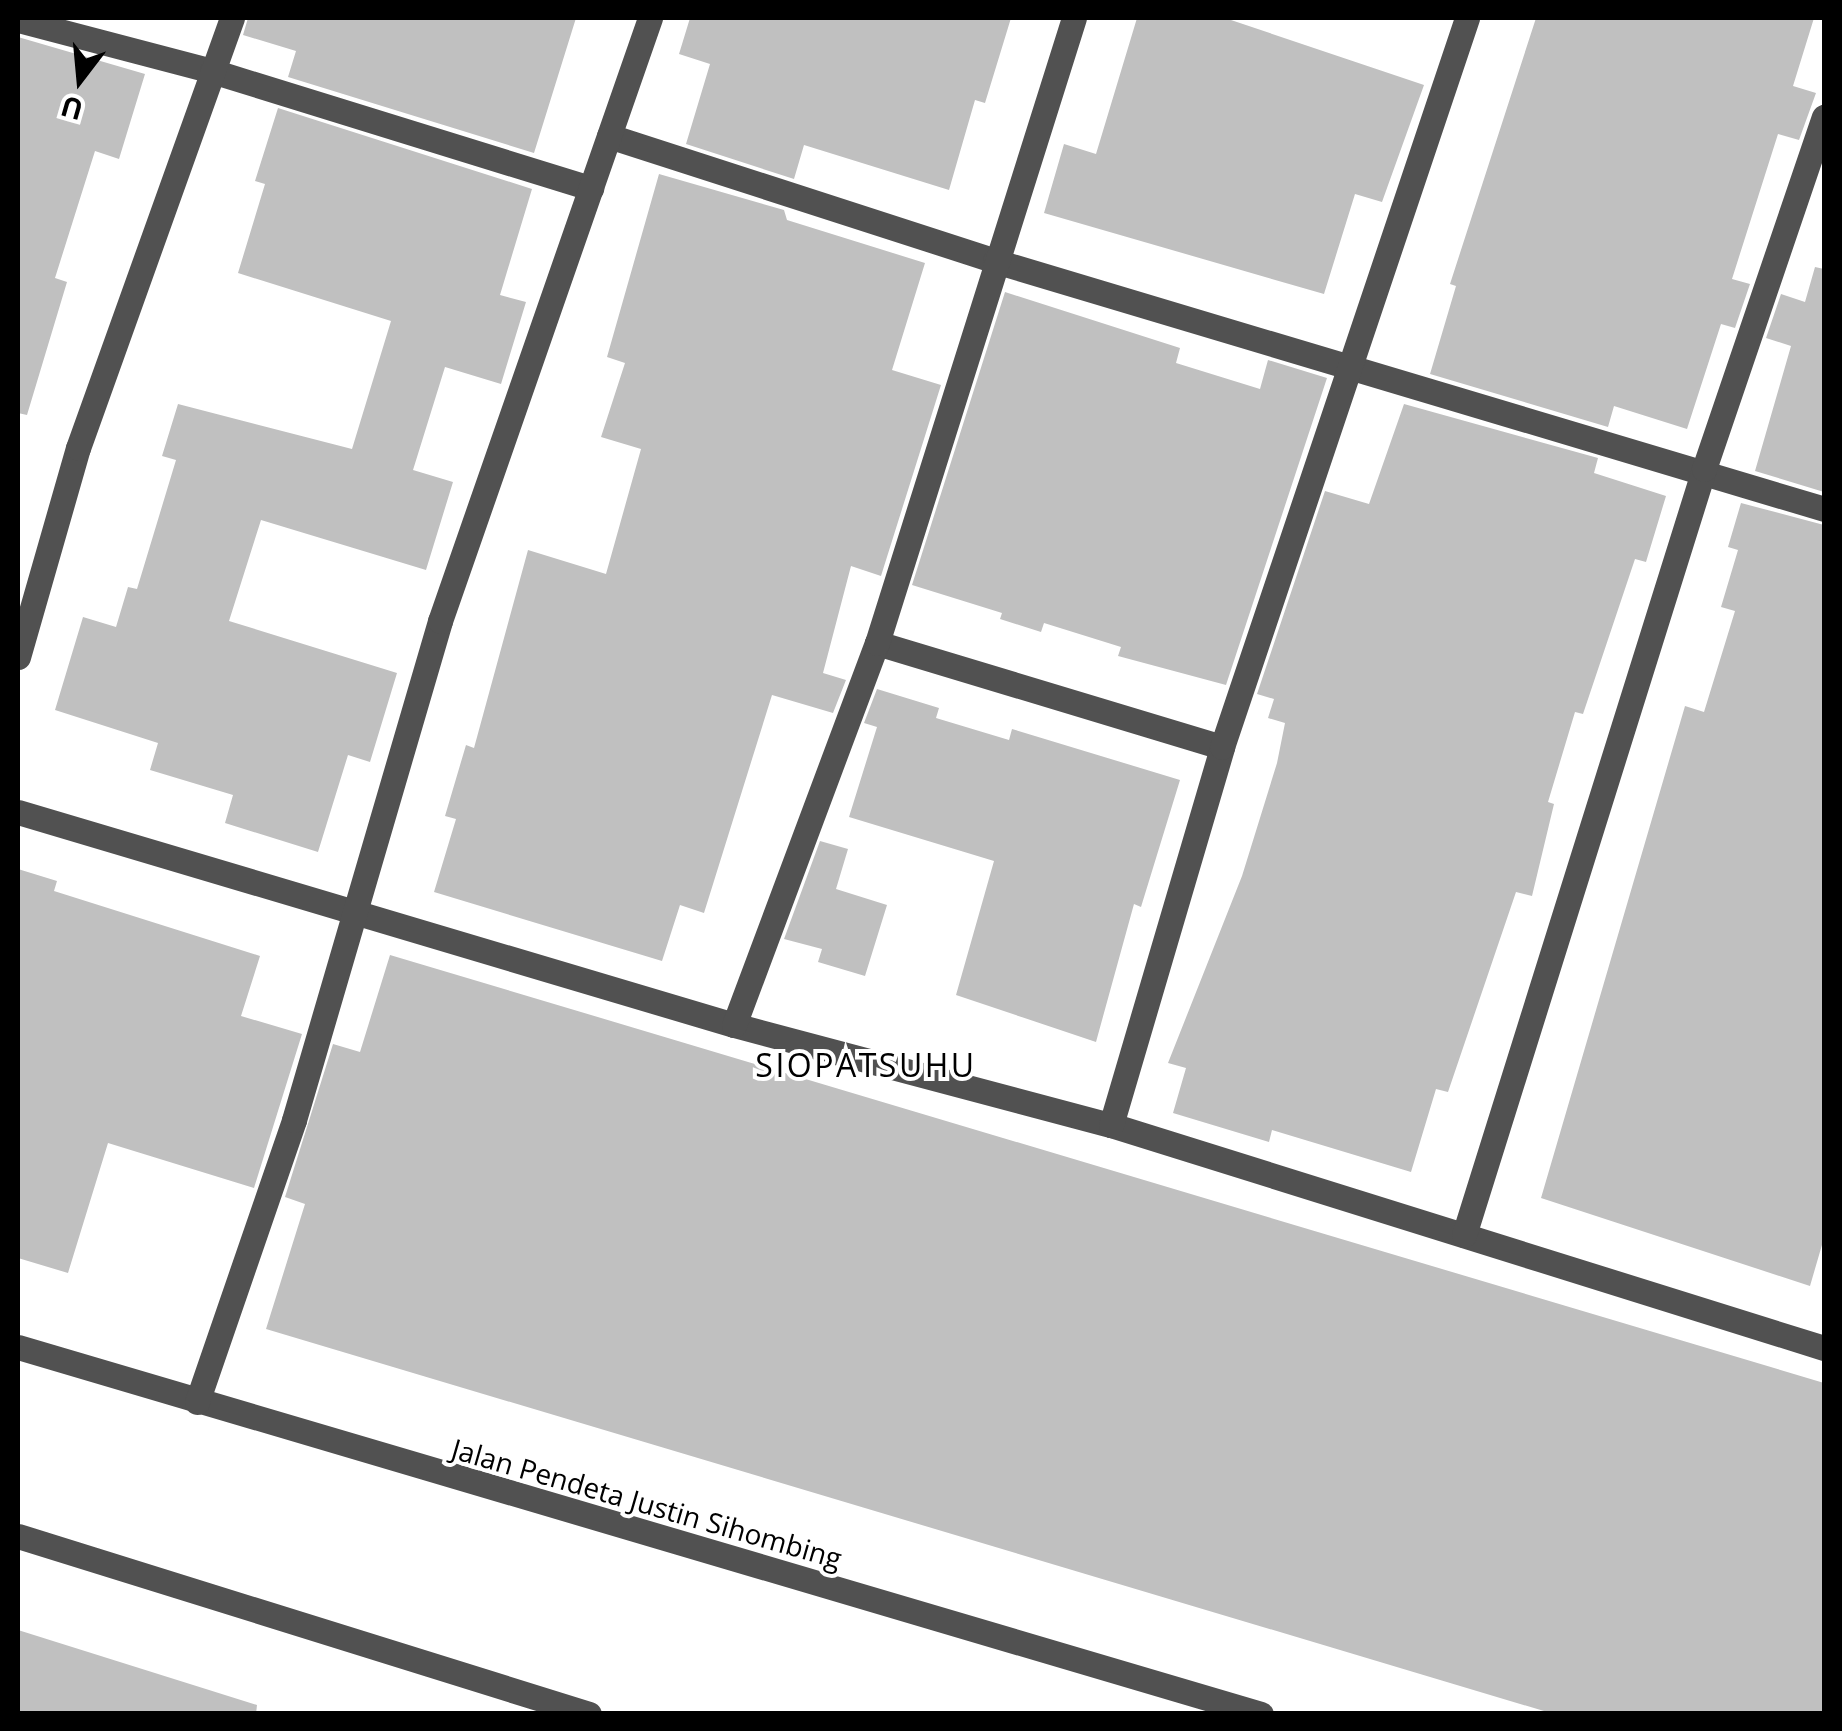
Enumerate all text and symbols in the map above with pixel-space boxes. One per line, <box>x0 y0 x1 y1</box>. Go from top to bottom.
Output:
north arrow <box>30 30 130 130</box>
text: U <box>56 88 87 130</box>
district label: SIOPATSUHU <box>755 1046 977 1084</box>
street label: Jalan Pendeta Justin Sihombing <box>448 1431 846 1575</box>

